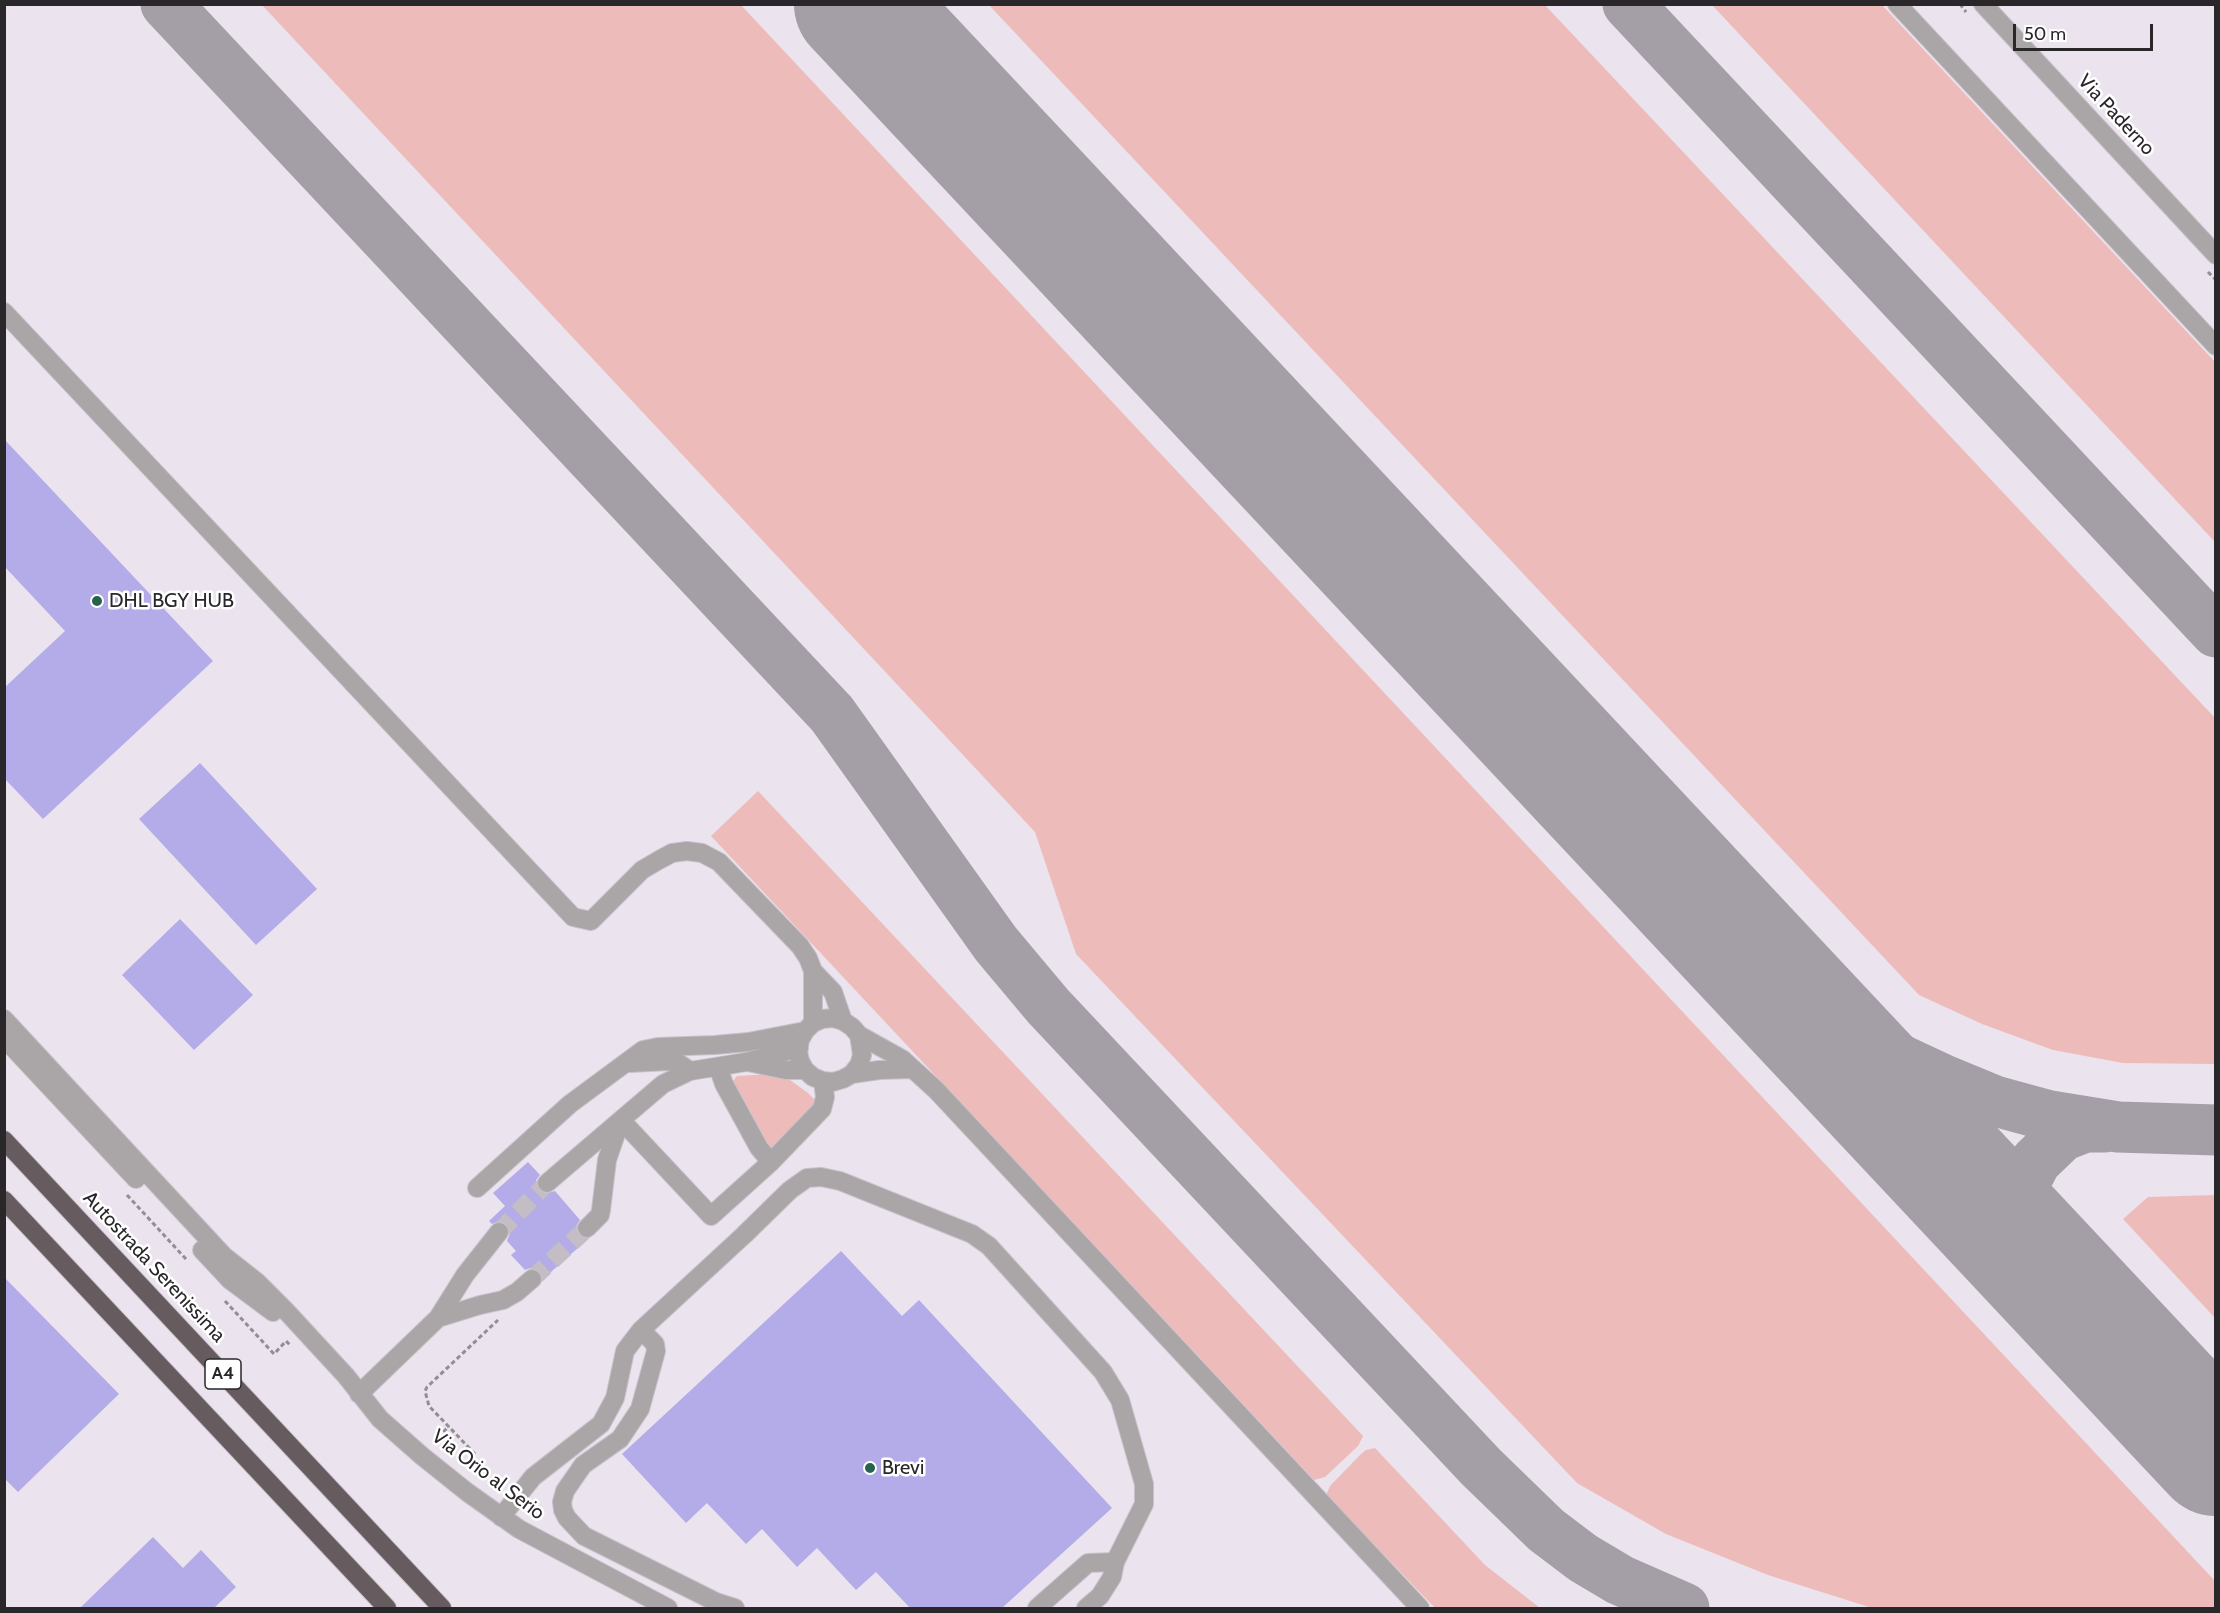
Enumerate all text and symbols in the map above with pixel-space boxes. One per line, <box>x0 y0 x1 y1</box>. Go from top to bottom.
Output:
scale bar <box>2016 12 2156 50</box>
text: 50 m <box>2024 23 2066 45</box>
street label: Via Paderno <box>2072 70 2160 160</box>
place label: DHL BGY HUB <box>109 589 234 613</box>
marker: DHL BGY HUB <box>90 594 104 608</box>
street label: Autostrada Serenissima <box>78 1186 230 1348</box>
road number: A4 <box>205 1359 241 1389</box>
street label: Via Orio al Serio <box>427 1425 549 1525</box>
place label: Brevi <box>882 1456 924 1480</box>
marker: Brevi <box>863 1461 877 1475</box>

